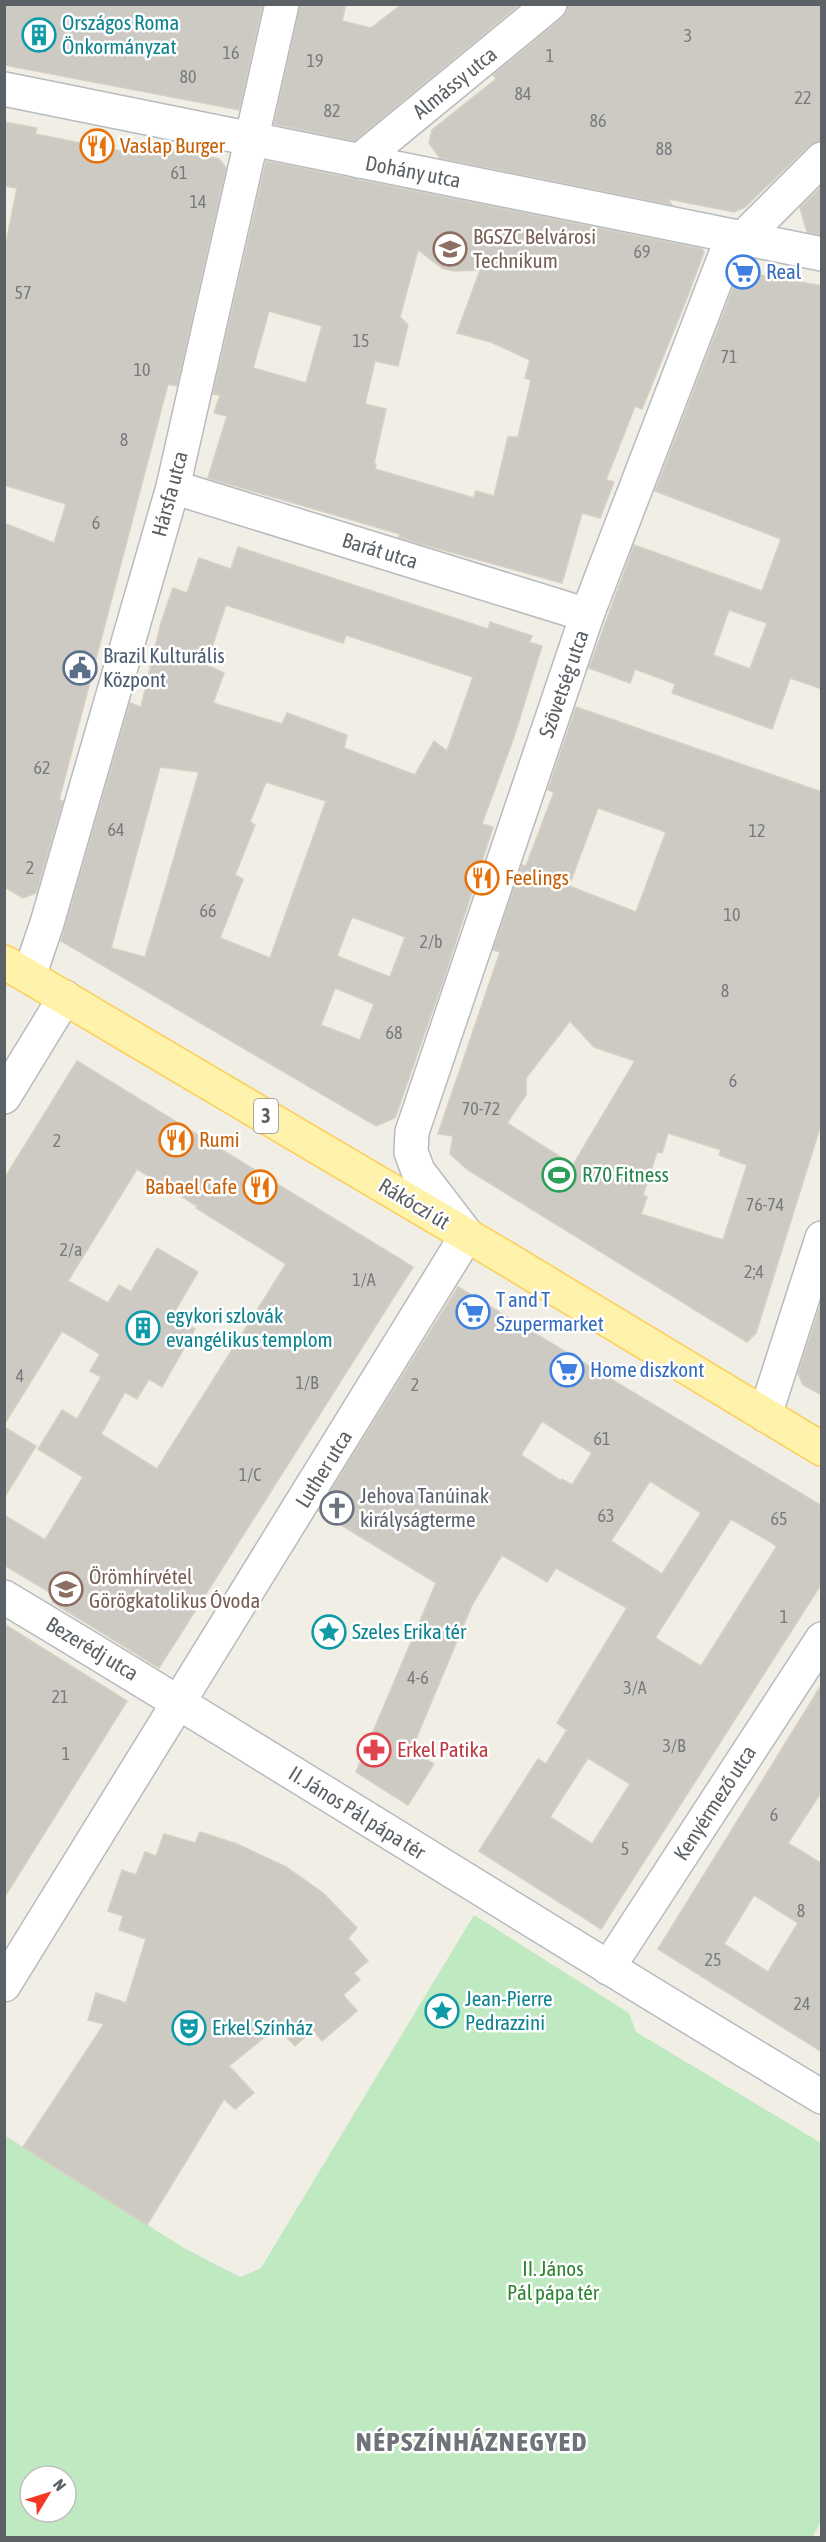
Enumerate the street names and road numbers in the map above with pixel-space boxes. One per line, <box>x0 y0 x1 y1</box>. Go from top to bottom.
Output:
street label: Almássy utca <box>408 41 501 123</box>
street label: Dohány utca <box>363 150 463 192</box>
street label: Hársfa utca <box>146 448 192 539</box>
street label: Barát utca <box>340 527 421 573</box>
street label: Szövetség utca <box>533 627 593 741</box>
road number: 3 <box>254 1099 278 1133</box>
street label: Rákóczi út <box>375 1173 454 1234</box>
street label: Luther utca <box>290 1425 356 1512</box>
street label: Bezerédj utca <box>42 1611 143 1685</box>
street label: Kenyérmező utca <box>668 1741 760 1864</box>
street label: II. János Pál pápa tér <box>285 1761 431 1864</box>

